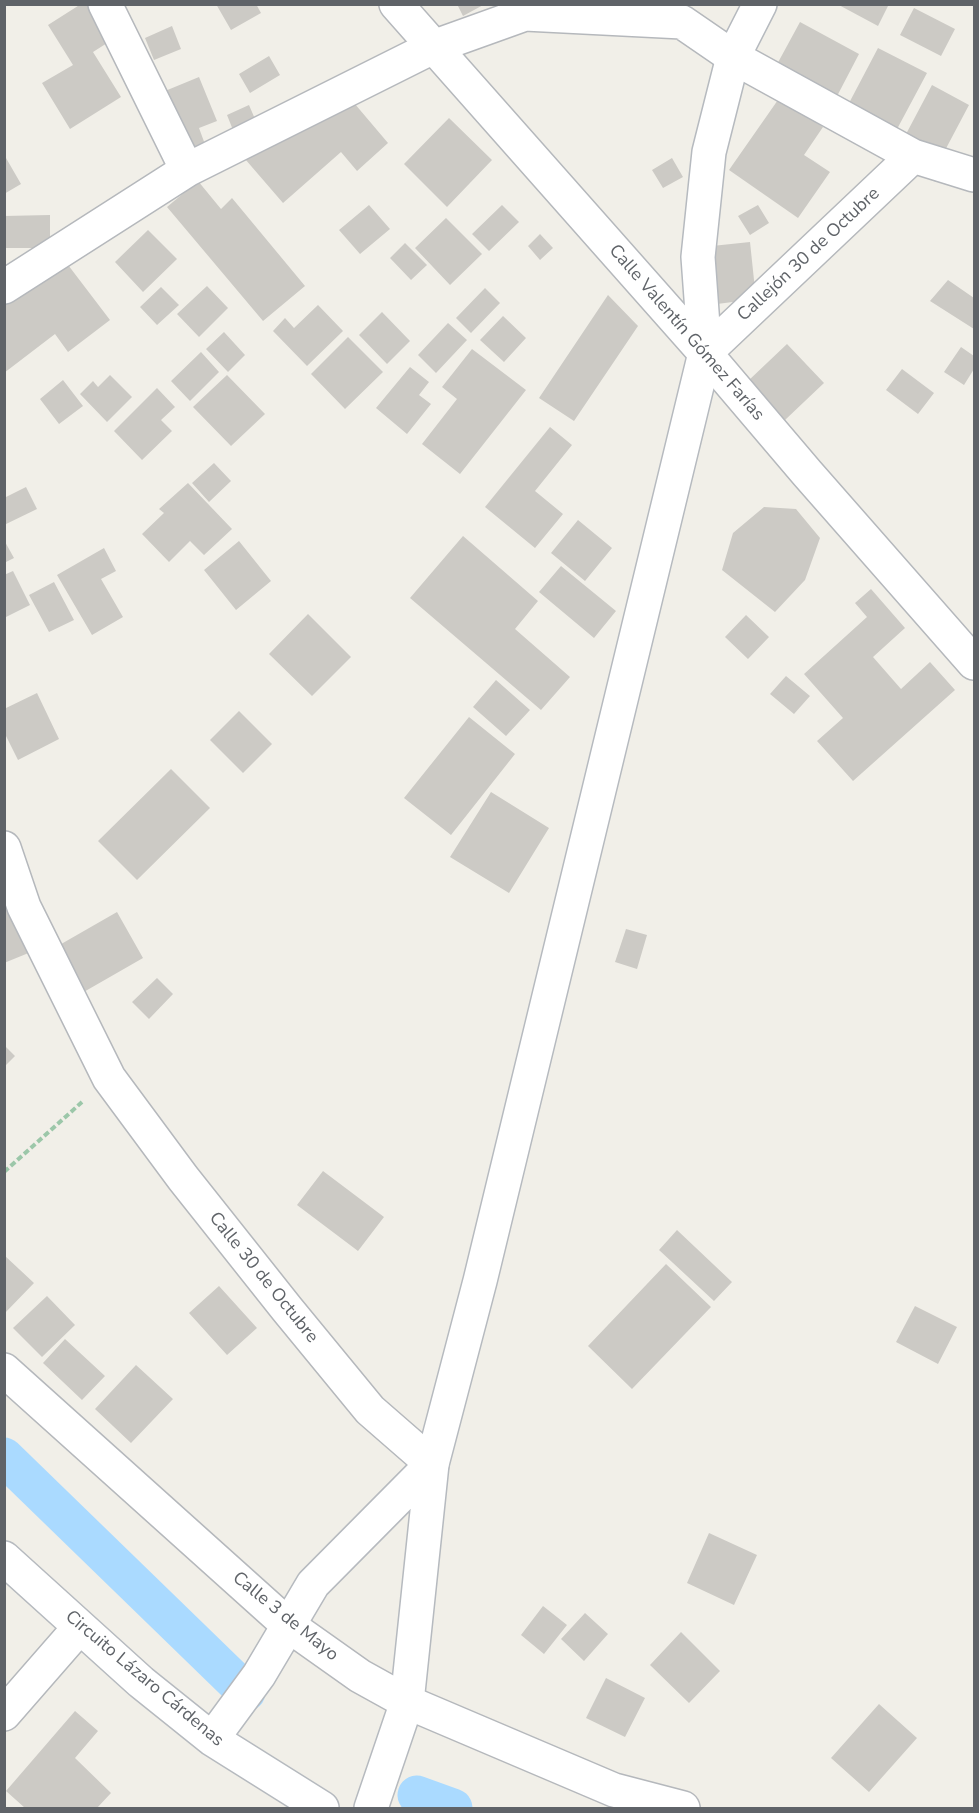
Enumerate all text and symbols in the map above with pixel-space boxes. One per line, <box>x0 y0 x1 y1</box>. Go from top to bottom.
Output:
street label: Callejón 30 de Octubre <box>733 184 885 326</box>
street label: Calle Valentín Gómez Farías <box>604 241 768 425</box>
street label: Calle 30 de Octubre <box>204 1208 322 1348</box>
street label: Calle 3 de Mayo <box>228 1568 342 1666</box>
street label: Circuito Lázaro Cárdenas <box>60 1606 228 1752</box>

